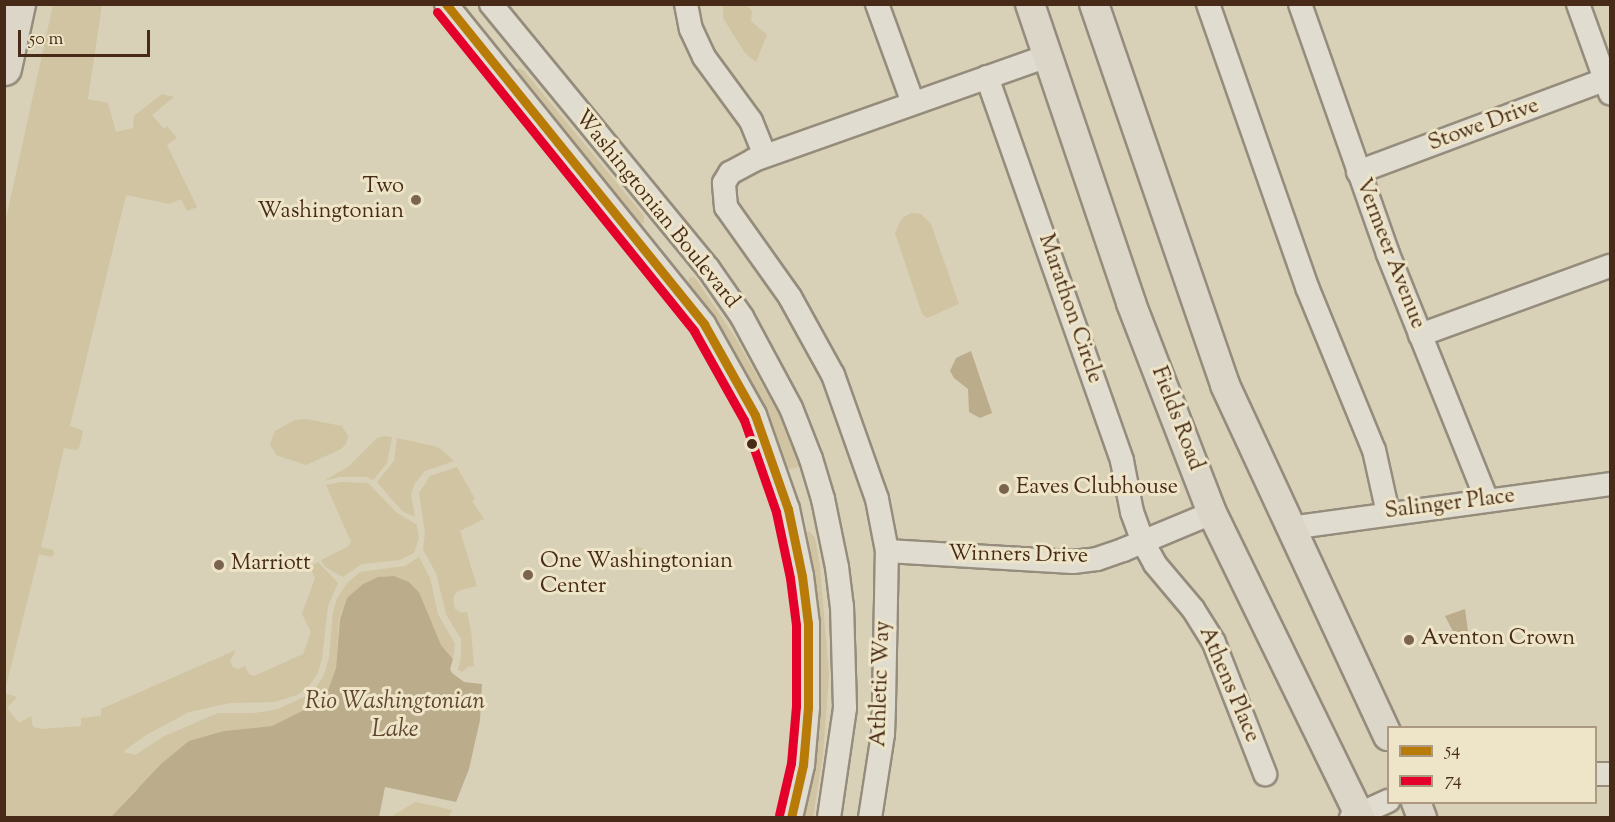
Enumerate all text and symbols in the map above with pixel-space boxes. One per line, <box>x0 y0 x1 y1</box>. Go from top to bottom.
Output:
scale bar <box>21 18 153 56</box>
text: 50 m <box>29 27 63 53</box>
street label: Stowe Drive <box>1425 94 1543 158</box>
street label: Washingtonian Boulevard <box>568 105 744 315</box>
place label: Two Washingtonian <box>257 174 404 226</box>
street label: Vermeer Avenue <box>1348 175 1430 333</box>
marker: Two Washingtonian <box>409 193 423 207</box>
street label: Marathon Circle <box>1031 231 1107 387</box>
street label: Fields Road <box>1144 363 1208 475</box>
unlabelled marker <box>746 438 758 450</box>
place label: Eaves Clubhouse <box>1016 476 1178 502</box>
marker: Eaves Clubhouse <box>997 482 1011 496</box>
street label: Salinger Place <box>1383 484 1517 526</box>
street label: Winners Drive <box>948 542 1088 570</box>
place label: One Washingtonian Center <box>540 549 733 600</box>
place label: Marriott <box>231 552 311 578</box>
marker: Marriott <box>212 558 226 572</box>
marker: One Washingtonian Center <box>521 568 535 582</box>
street label: Athletic Way <box>867 620 897 748</box>
street label: Athens Place <box>1192 623 1264 747</box>
place label: Aventon Crown <box>1421 627 1575 653</box>
marker: Aventon Crown <box>1402 633 1416 647</box>
water label: Rio Washingtonian Lake <box>305 689 485 745</box>
legend <box>1387 726 1597 804</box>
text: 54 <box>1445 738 1460 764</box>
text: 74 <box>1445 768 1462 794</box>

